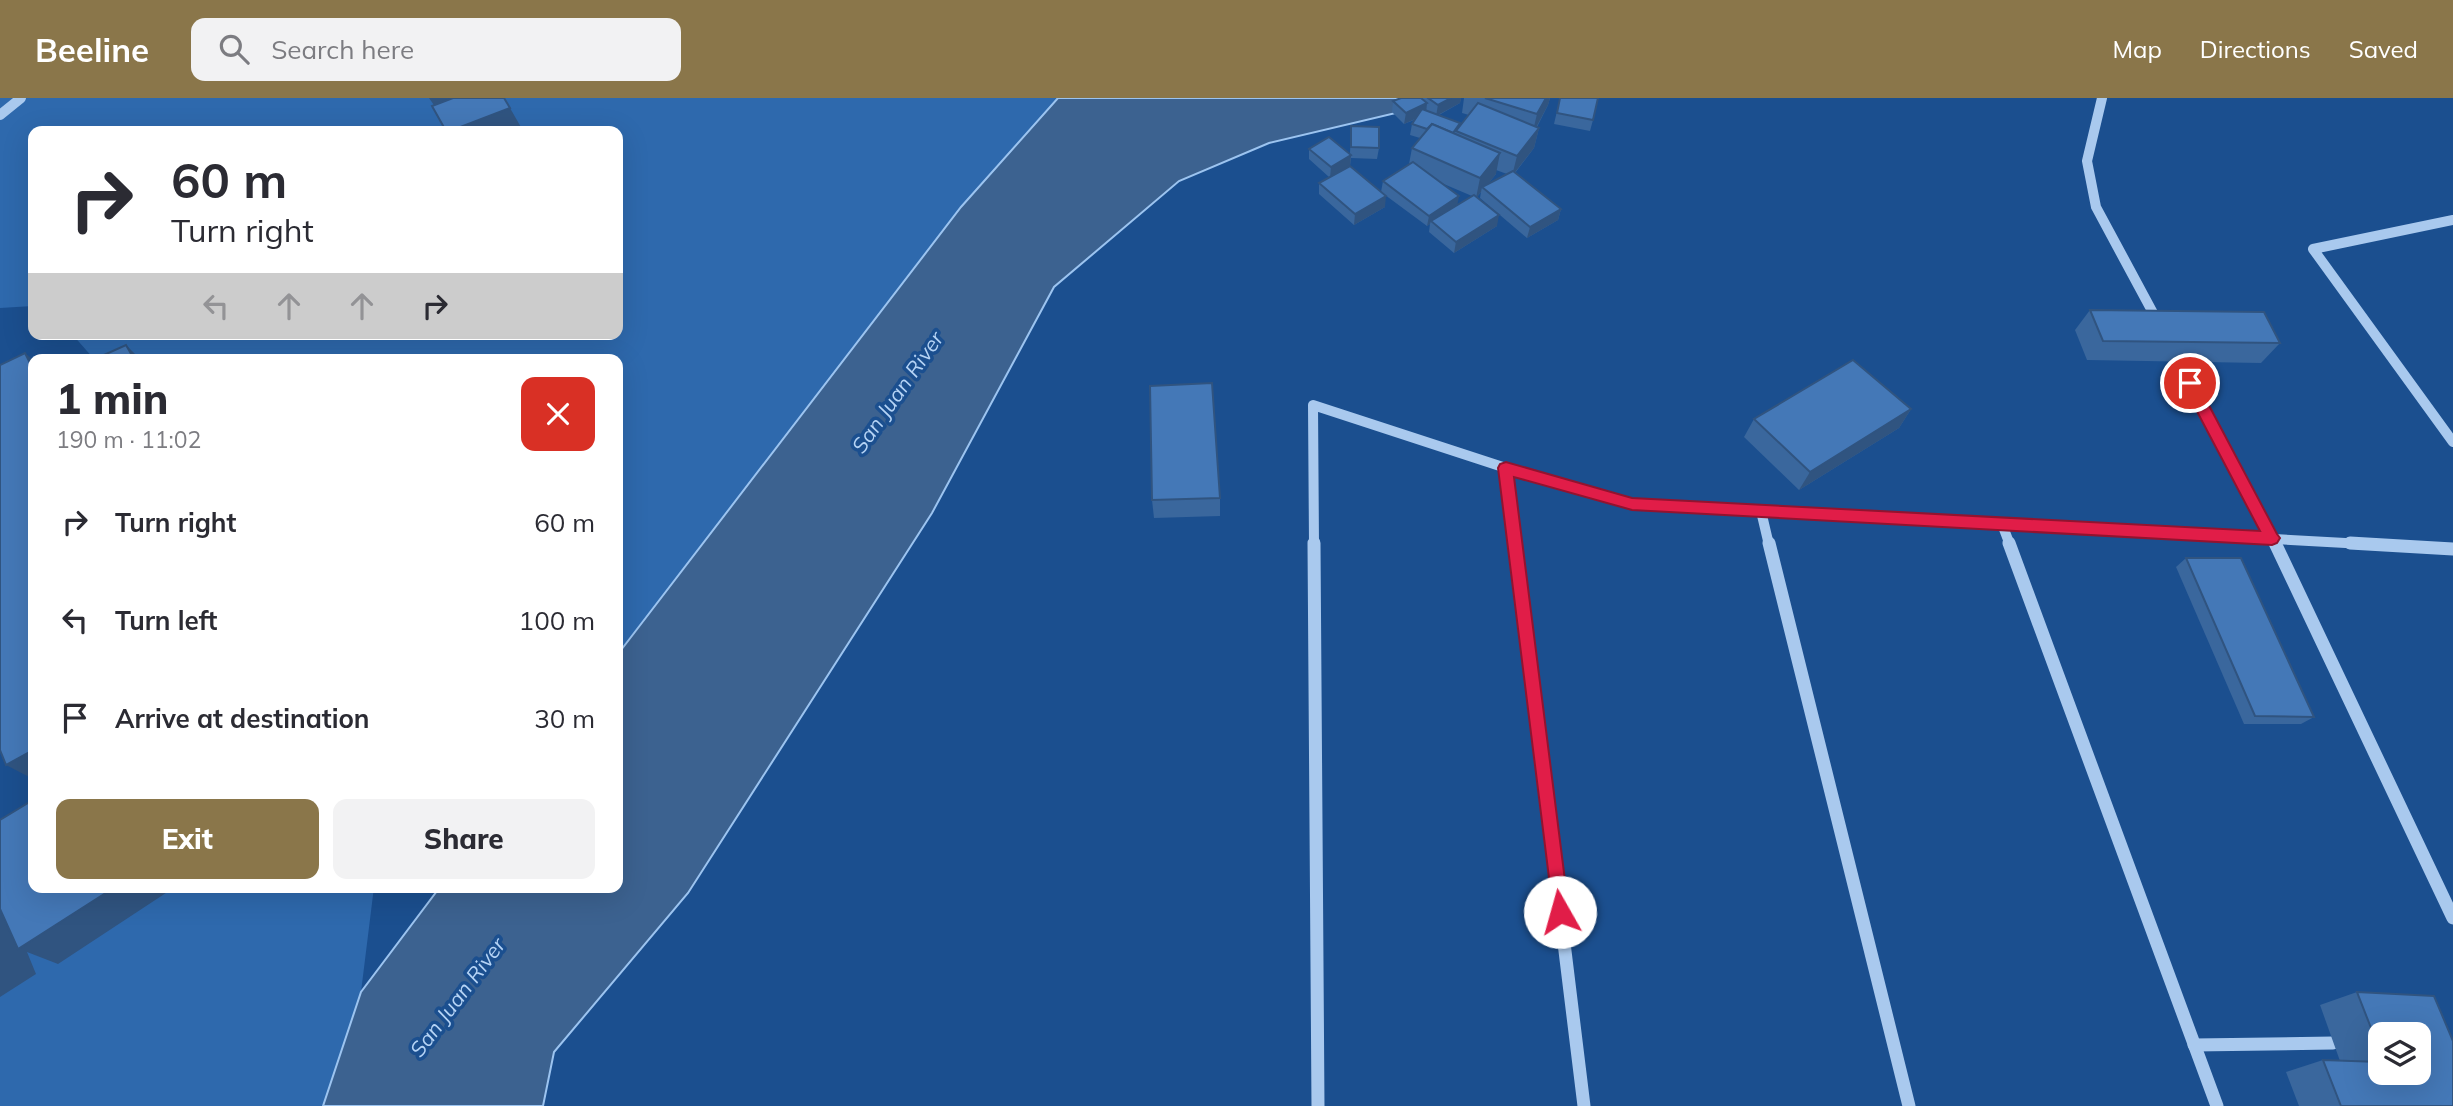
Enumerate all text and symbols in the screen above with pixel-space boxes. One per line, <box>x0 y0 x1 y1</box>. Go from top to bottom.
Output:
search box <box>191 18 681 81</box>
text: Beeline <box>35 29 149 70</box>
icon: search <box>215 30 253 68</box>
text: Search here <box>271 33 414 66</box>
text: Map <box>2112 34 2162 64</box>
text: Directions <box>2200 34 2311 64</box>
text: Saved <box>2349 34 2418 64</box>
text: 60 m <box>171 149 287 210</box>
icon: right <box>56 154 147 245</box>
text: Turn right <box>171 210 314 250</box>
icon: left <box>197 287 235 325</box>
icon: ahead <box>270 287 308 325</box>
icon: ahead <box>343 287 381 325</box>
icon: right <box>416 287 454 325</box>
water label: San Juan River <box>845 325 949 458</box>
pin <box>2160 353 2220 413</box>
icon: arrive <box>2171 364 2209 402</box>
text: 1 min <box>56 372 169 425</box>
button: close <box>521 377 595 451</box>
text: 190 m · 11:02 <box>56 425 201 454</box>
icon: right <box>56 503 94 541</box>
text: Turn right <box>115 506 236 539</box>
text: 60 m <box>534 506 595 539</box>
icon: left <box>56 601 94 639</box>
text: Turn left <box>115 604 217 637</box>
text: 100 m <box>519 604 595 637</box>
icon: arrive <box>56 699 94 737</box>
text: Arrive at destination <box>115 702 370 735</box>
text: 30 m <box>534 702 595 735</box>
button: Exit <box>56 799 319 879</box>
button: Share <box>333 799 595 879</box>
position arrow <box>1523 875 1597 949</box>
water label: San Juan River <box>404 931 511 1062</box>
map controls <box>2368 1022 2431 1085</box>
button: layers <box>2368 1022 2431 1085</box>

